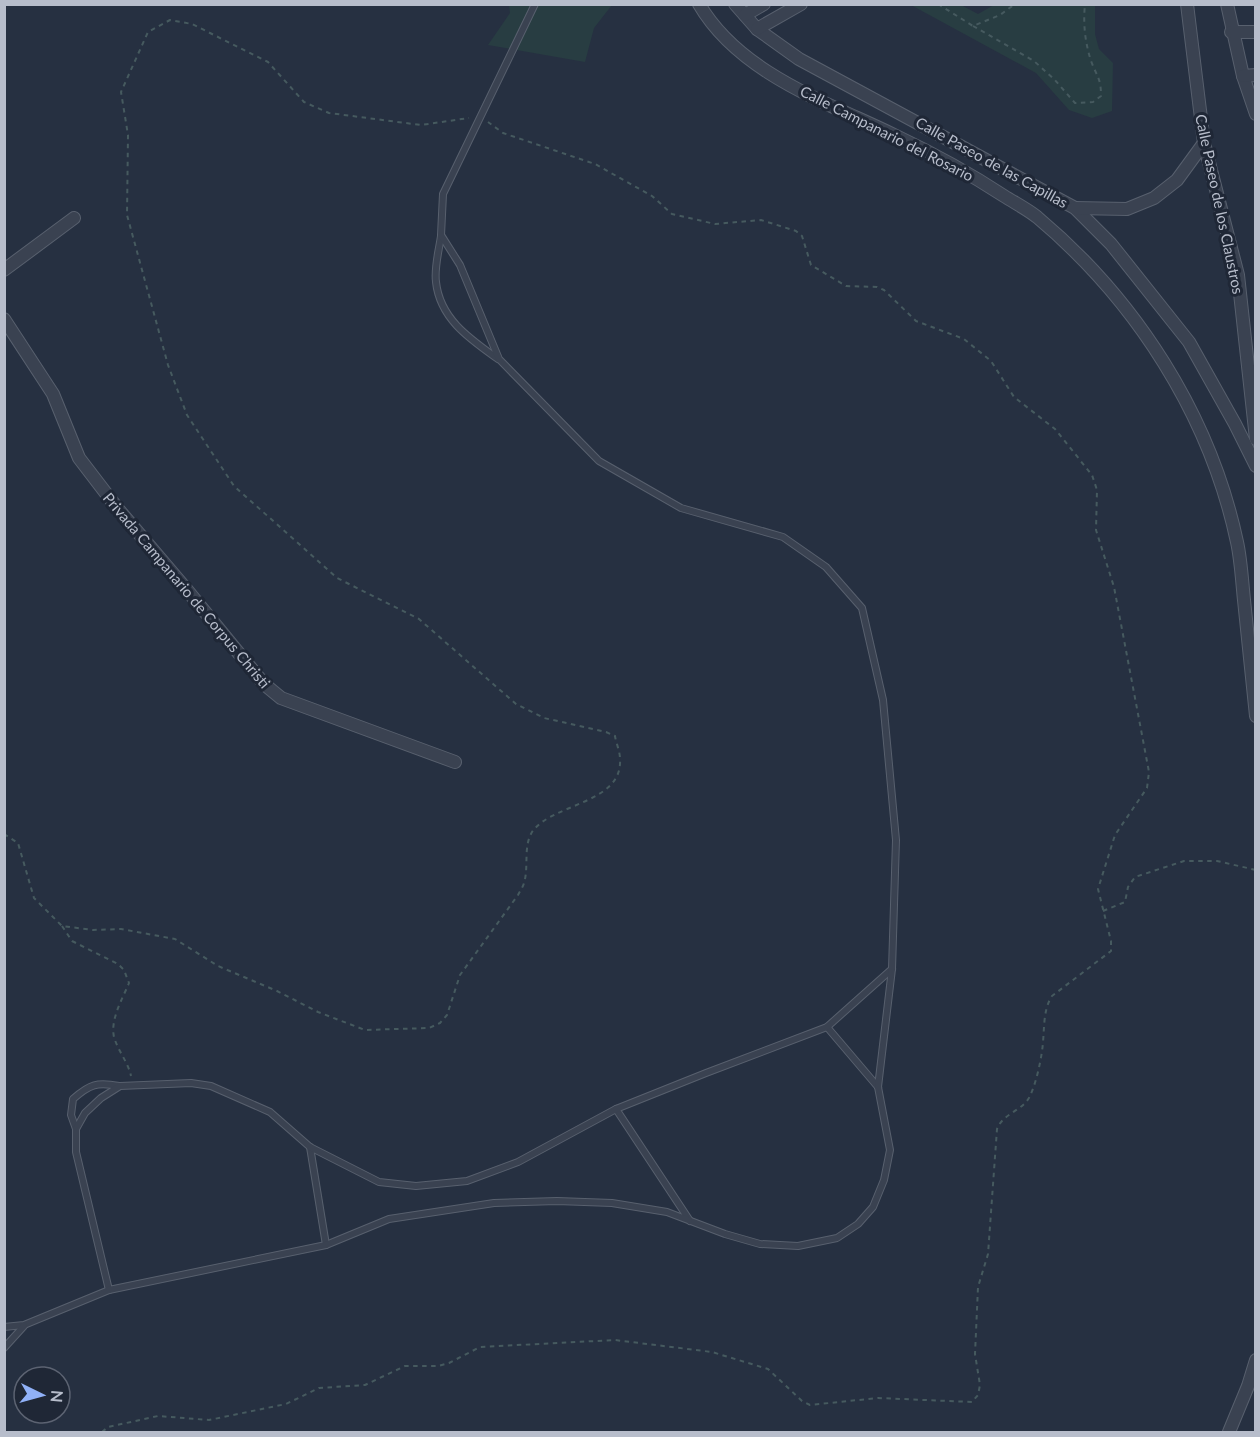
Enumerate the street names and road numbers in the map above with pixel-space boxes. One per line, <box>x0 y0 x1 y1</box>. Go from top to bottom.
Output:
street label: Calle Campanario del Rosario <box>797 81 977 185</box>
street label: Calle Paseo de las Capillas <box>913 113 1071 211</box>
street label: Calle Paseo de los Claustros <box>1192 113 1248 295</box>
street label: Privada Campanario de Corpus Christi <box>100 489 274 691</box>

